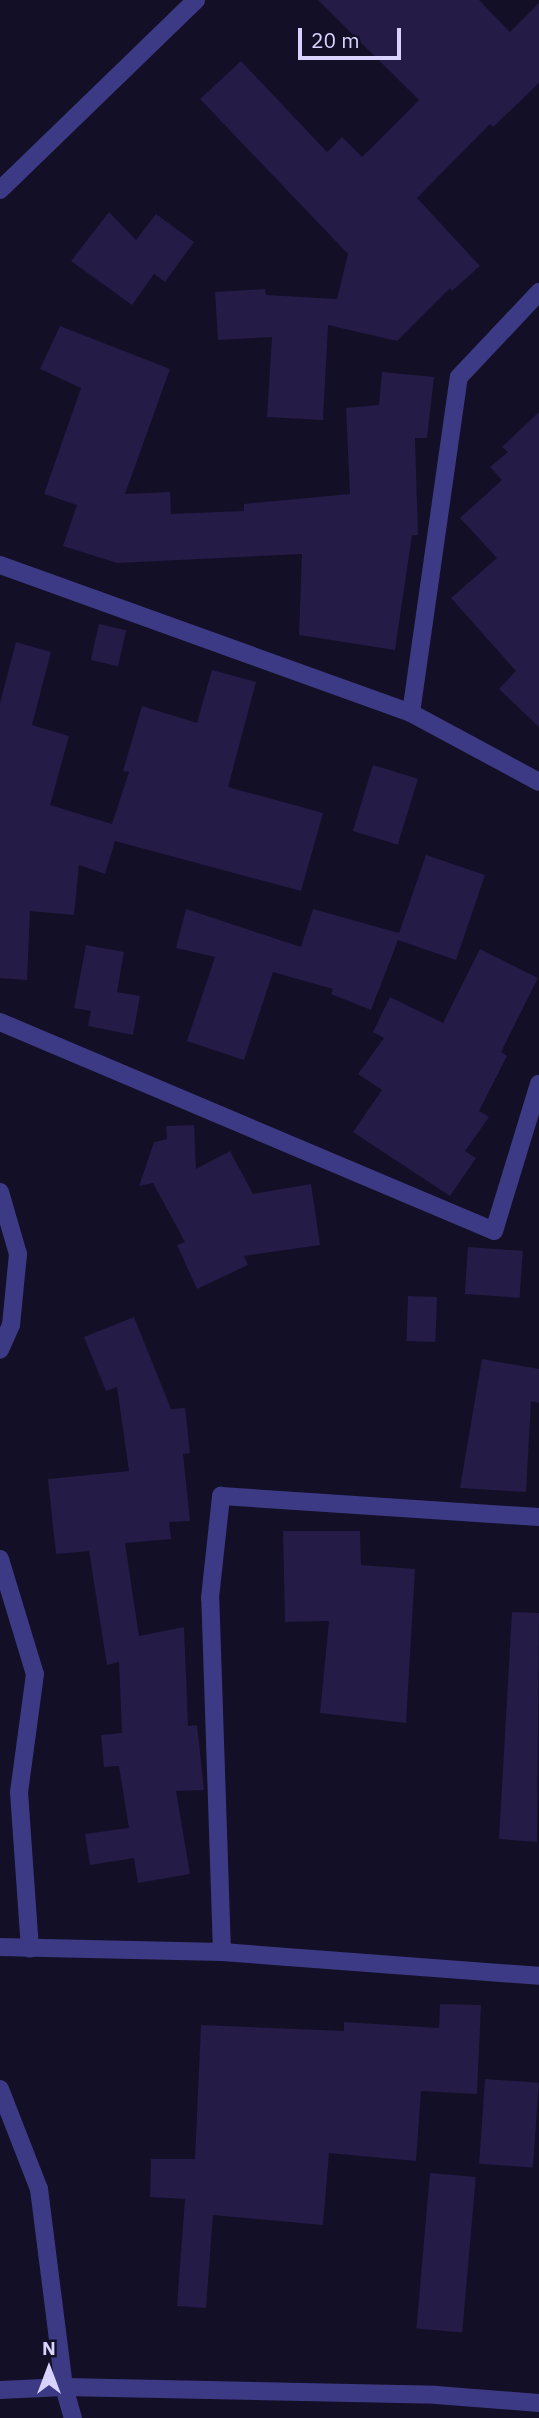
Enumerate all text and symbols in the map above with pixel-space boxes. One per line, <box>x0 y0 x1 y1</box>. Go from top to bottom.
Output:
scale bar <box>301 14 404 58</box>
text: 20 m <box>311 26 360 54</box>
north arrow <box>14 2334 84 2404</box>
text: N <box>42 2336 56 2360</box>

